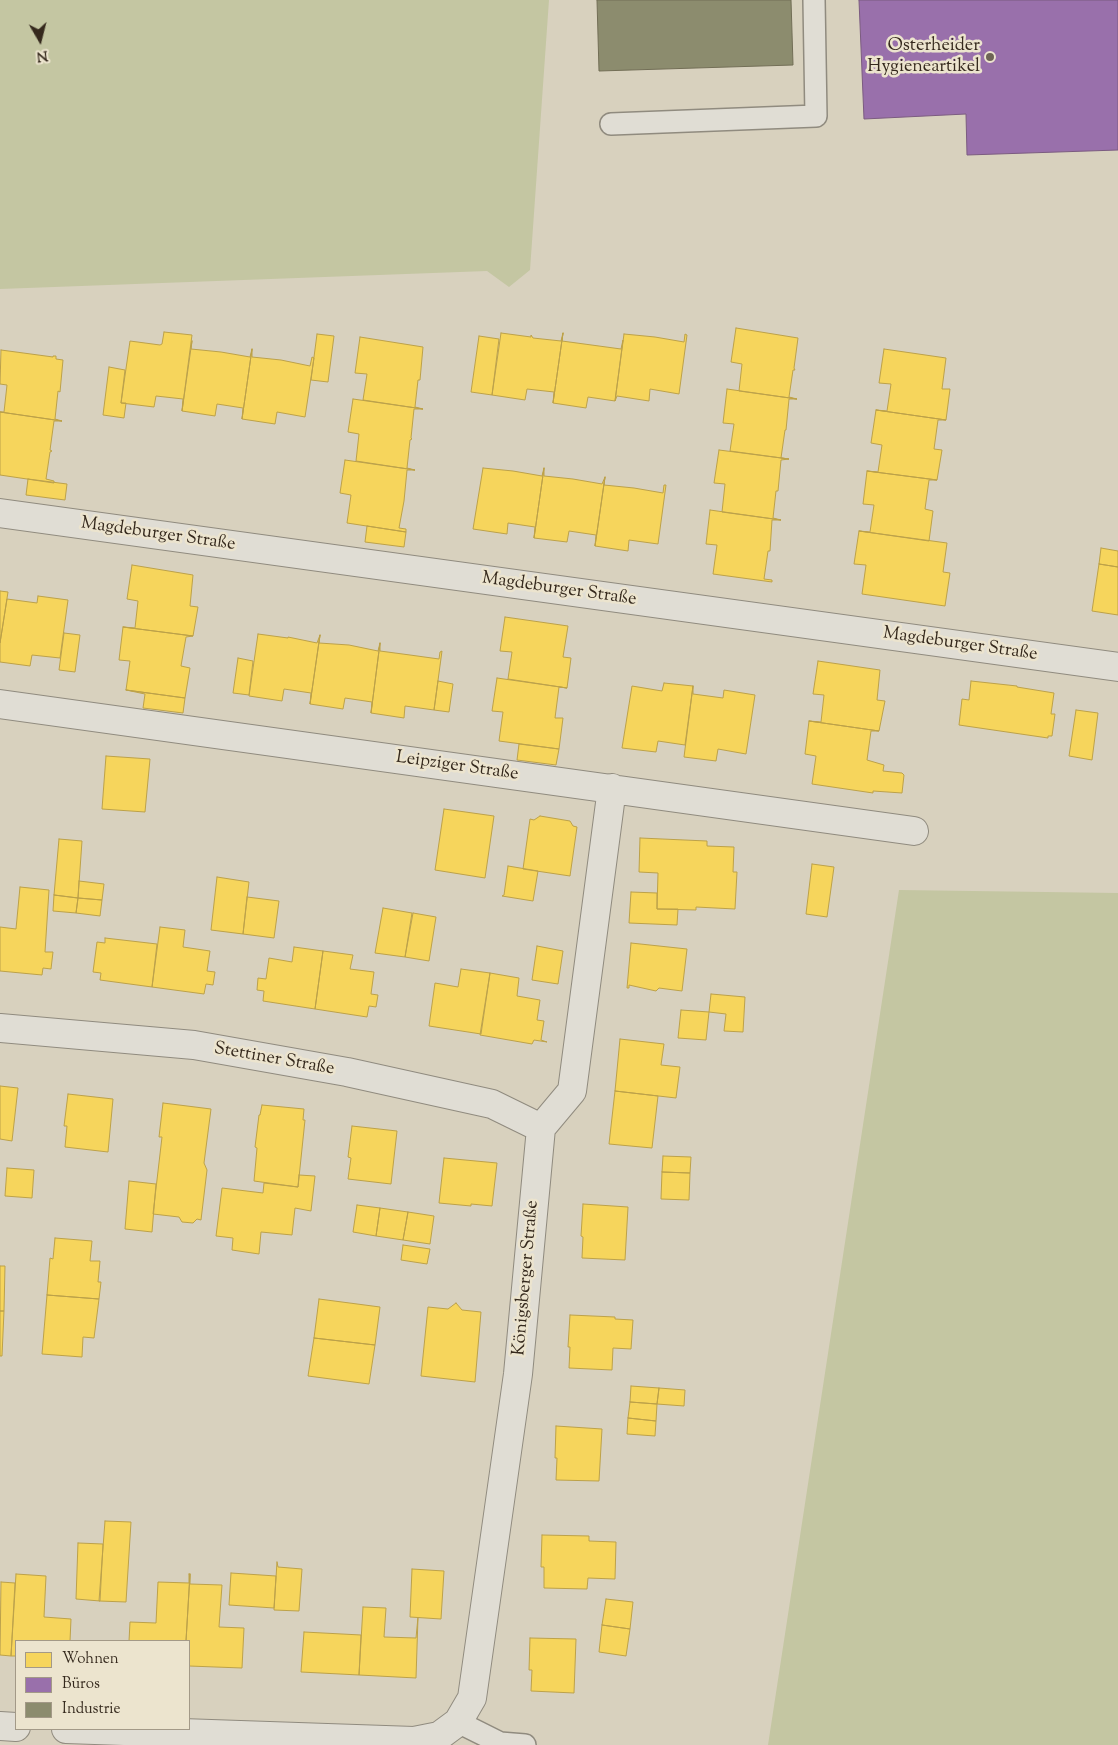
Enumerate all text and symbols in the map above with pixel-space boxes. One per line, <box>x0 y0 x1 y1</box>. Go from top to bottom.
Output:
north arrow <box>15 15 65 65</box>
place label: Osterheider Hygieneartikel <box>867 36 980 78</box>
text: N <box>35 44 49 66</box>
marker: Osterheider Hygieneartikel <box>984 51 996 63</box>
street label: Magdeburger Straße <box>79 513 237 557</box>
street label: Magdeburger Straße <box>480 568 638 612</box>
street label: Magdeburger Straße <box>881 623 1039 667</box>
street label: Leipziger Straße <box>394 748 520 786</box>
street label: Stettiner Straße <box>212 1039 336 1081</box>
street label: Königsberger Straße <box>509 1199 545 1357</box>
legend <box>15 1640 190 1730</box>
text: Wohnen <box>62 1649 119 1670</box>
text: Büros <box>62 1674 100 1695</box>
text: Industrie <box>62 1699 120 1720</box>

